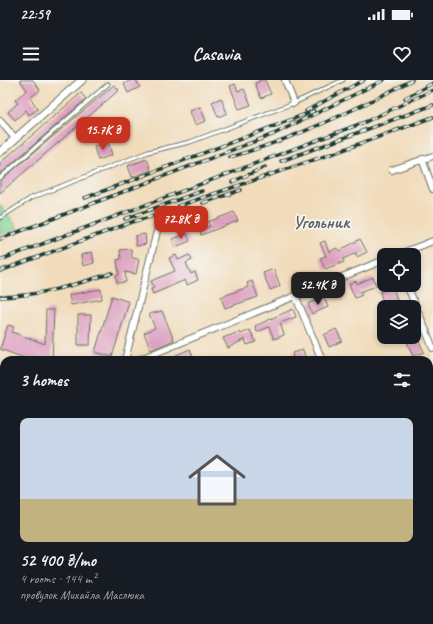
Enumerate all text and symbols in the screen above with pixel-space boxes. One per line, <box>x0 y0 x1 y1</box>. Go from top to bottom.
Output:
text: 22:59 <box>20 5 50 24</box>
icon: menu <box>20 43 42 65</box>
text: Casavia <box>193 43 240 65</box>
icon: heart <box>391 43 413 65</box>
pin: 15.7K ₴ <box>66 117 140 151</box>
text: 15.7K ₴ <box>85 122 121 138</box>
pin: 72.8K ₴ <box>144 206 218 240</box>
text: 72.8K ₴ <box>163 211 199 227</box>
district label: Угольник <box>292 211 351 233</box>
map controls <box>377 248 421 344</box>
button: locate <box>377 248 421 292</box>
pin: 52.4K ₴ <box>281 272 355 306</box>
text: 52.4K ₴ <box>300 277 336 293</box>
button: layers <box>377 300 421 344</box>
icon: filters <box>391 369 413 391</box>
text: 3 homes <box>20 370 68 391</box>
icon: home <box>181 444 253 516</box>
text: 52 400 ₴/mo <box>20 550 96 571</box>
text: 4 rooms · 144 m² <box>20 571 96 587</box>
text: провулок Михайла Маслюка <box>20 587 144 603</box>

